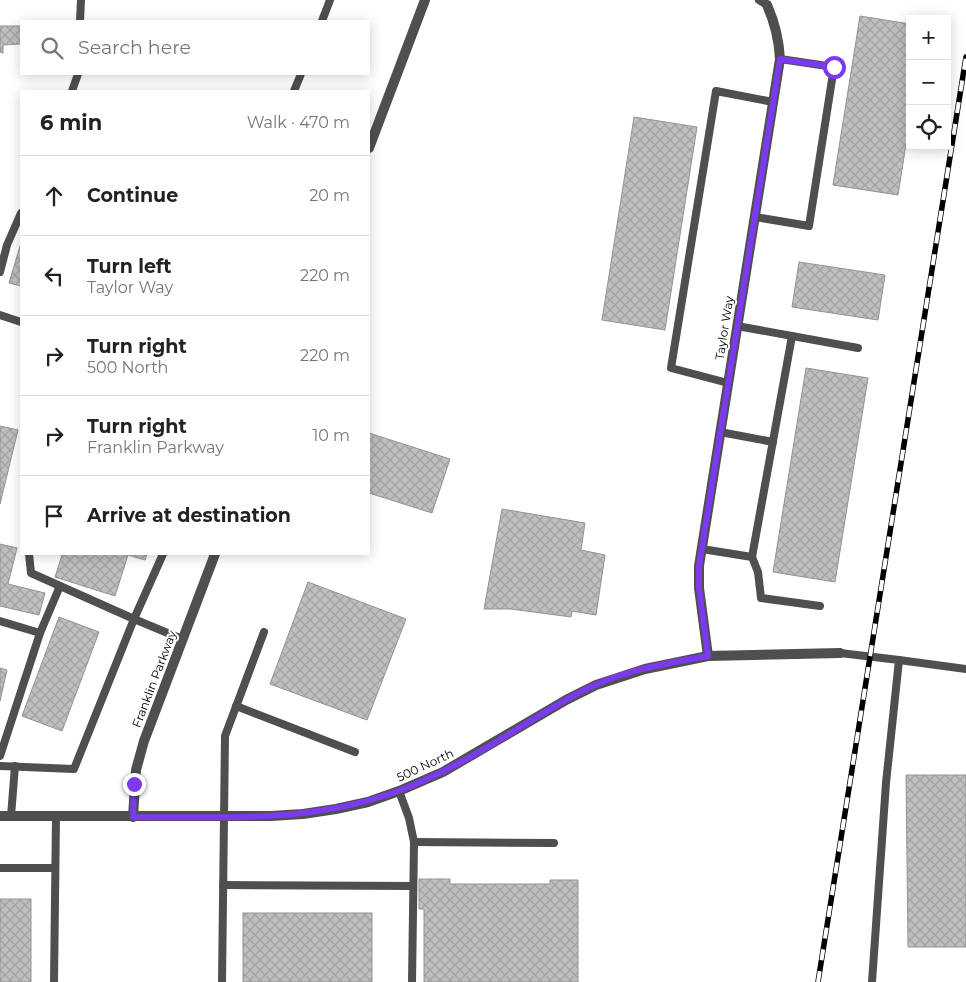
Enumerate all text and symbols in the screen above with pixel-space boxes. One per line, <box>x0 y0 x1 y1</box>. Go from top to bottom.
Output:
map controls <box>906 15 951 150</box>
button: + <box>906 15 951 60</box>
search box <box>20 20 370 75</box>
icon: search <box>38 34 66 62</box>
text: Search here <box>78 36 191 59</box>
route start <box>823 56 846 79</box>
button: − <box>906 60 951 105</box>
button: locate <box>906 105 951 150</box>
text: 6 min <box>40 110 102 135</box>
text: Walk · 470 m <box>247 113 350 132</box>
icon: ahead <box>40 182 68 210</box>
text: Continue <box>87 184 178 207</box>
text: 20 m <box>309 186 350 205</box>
text: Turn left <box>87 255 172 278</box>
icon: left <box>40 262 68 290</box>
text: 220 m <box>300 266 350 285</box>
text: Taylor Way <box>87 278 173 297</box>
street label: Taylor Way <box>712 294 737 361</box>
text: Turn right <box>87 335 187 358</box>
icon: right <box>40 342 68 370</box>
text: 220 m <box>300 346 350 365</box>
text: 500 North <box>87 358 168 377</box>
text: Turn right <box>87 415 187 438</box>
icon: right <box>40 422 68 450</box>
text: 10 m <box>312 426 350 445</box>
text: Franklin Parkway <box>87 438 224 457</box>
icon: arrive <box>40 502 68 530</box>
text: Arrive at destination <box>87 504 291 527</box>
street label: Franklin Parkway <box>129 628 180 730</box>
street label: 500 North <box>394 745 456 785</box>
route end <box>123 773 146 796</box>

